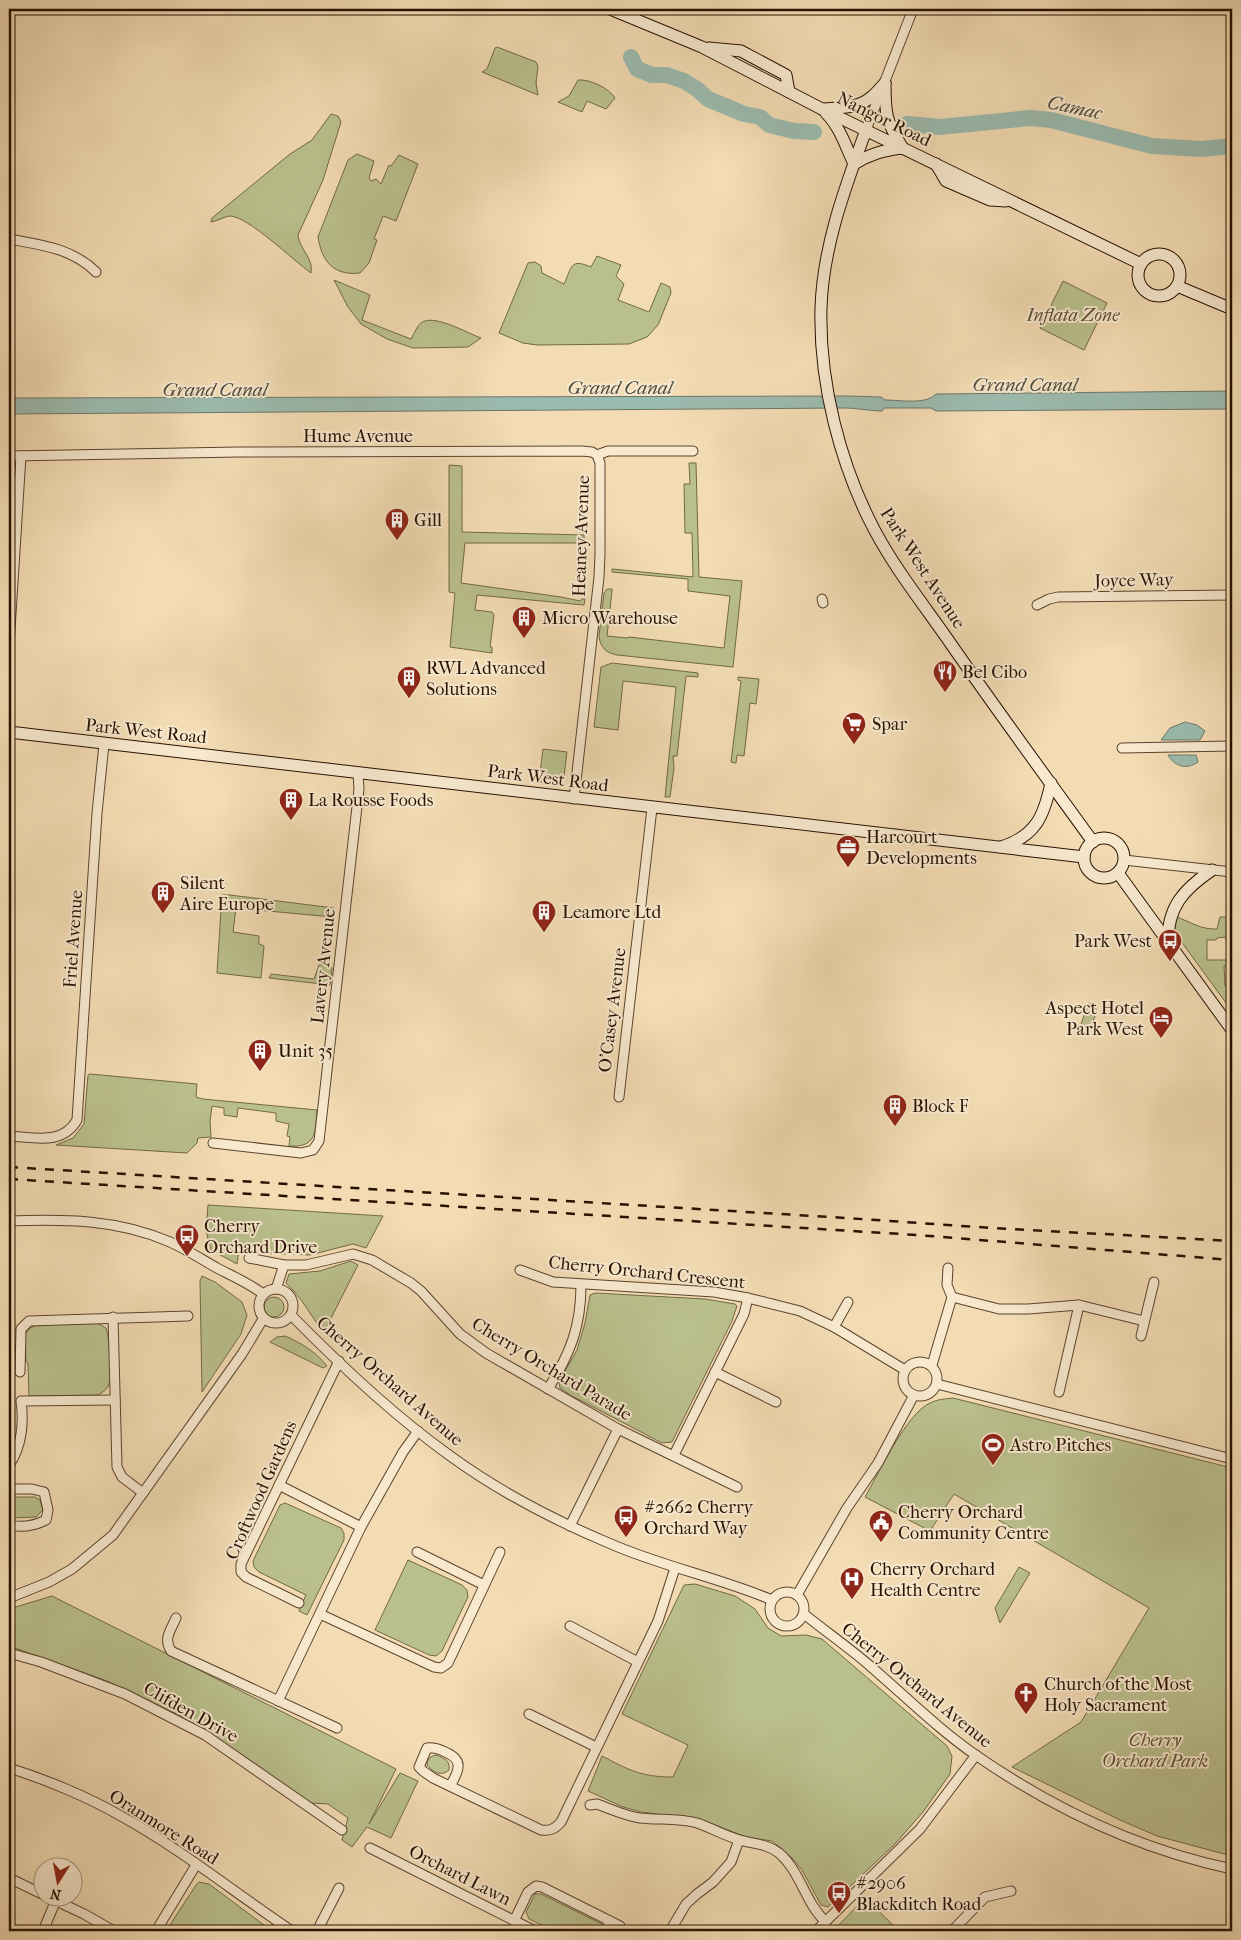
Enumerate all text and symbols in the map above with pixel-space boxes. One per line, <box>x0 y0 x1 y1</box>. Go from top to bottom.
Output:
street label: Nangor Road <box>833 88 934 151</box>
water label: Camac <box>1046 91 1105 125</box>
park label: Inflata Zone <box>1026 305 1120 326</box>
water label: Grand Canal <box>973 374 1080 396</box>
water label: Grand Canal <box>568 377 675 399</box>
water label: Grand Canal <box>163 379 270 401</box>
street label: Hume Avenue <box>303 426 413 447</box>
street label: Heaney Avenue <box>569 475 594 597</box>
street label: Park West Avenue <box>876 504 970 633</box>
building icon: Gill <box>384 507 410 541</box>
place label: Gill <box>414 510 442 531</box>
street label: Joyce Way <box>1092 569 1175 592</box>
building icon: Micro Warehouse <box>511 605 537 639</box>
place label: Micro Warehouse <box>542 608 678 629</box>
place label: RWL Advanced Solutions <box>426 658 546 700</box>
restaurant icon: Bel Cibo <box>932 659 958 693</box>
place label: Bel Cibo <box>962 662 1027 683</box>
building icon: RWL Advanced Solutions <box>396 665 422 699</box>
supermarket icon: Spar <box>841 711 867 745</box>
place label: Spar <box>872 714 907 735</box>
street label: Park West Road <box>84 715 208 748</box>
street label: Park West Road <box>486 761 610 796</box>
building icon: La Rousse Foods <box>278 787 304 821</box>
place label: La Rousse Foods <box>308 790 434 811</box>
place label: Harcourt Developments <box>866 827 977 869</box>
office icon: Harcourt Developments <box>835 834 861 868</box>
place label: Silent Aire Europe <box>179 873 274 915</box>
building icon: Silent Aire Europe <box>150 880 176 914</box>
street label: Friel Avenue <box>60 889 87 989</box>
building icon: Leamore Ltd <box>531 899 557 933</box>
place label: Leamore Ltd <box>562 902 662 923</box>
street label: Lavery Avenue <box>307 907 340 1025</box>
bus stop icon: Park West <box>1157 928 1183 962</box>
place label: Park West <box>1074 931 1153 952</box>
street label: O'Casey Avenue <box>594 946 631 1074</box>
place label: Aspect Hotel Park West <box>1045 998 1145 1040</box>
hotel icon: Aspect Hotel Park West <box>1148 1005 1174 1039</box>
building icon: Unit 35 <box>247 1038 273 1072</box>
place label: Unit 35 <box>278 1041 333 1062</box>
building icon: Block F <box>882 1093 908 1127</box>
place label: Block F <box>912 1096 969 1117</box>
place label: Cherry Orchard Drive <box>204 1216 317 1258</box>
bus stop icon: Cherry Orchard Drive <box>174 1223 200 1257</box>
street label: Cherry Orchard Crescent <box>548 1252 747 1293</box>
street label: Cherry Orchard Avenue <box>312 1312 467 1451</box>
street label: Cherry Orchard Parade <box>468 1313 636 1426</box>
street label: Croftwood Gardens <box>221 1417 302 1563</box>
sports icon: Astro Pitches <box>980 1432 1006 1466</box>
place label: Astro Pitches <box>1009 1435 1112 1456</box>
place label: #2662 Cherry Orchard Way <box>644 1497 755 1539</box>
place label: Cherry Orchard Community Centre <box>898 1502 1049 1544</box>
bus stop icon: #2662 Cherry Orchard Way <box>613 1504 639 1538</box>
public building icon: Cherry Orchard Community Centre <box>868 1509 894 1543</box>
place label: Cherry Orchard Health Centre <box>870 1559 995 1601</box>
hospital icon: Cherry Orchard Health Centre <box>839 1566 865 1600</box>
street label: Cherry Orchard Avenue <box>837 1618 996 1752</box>
place label: Church of the Most Holy Sacrament <box>1044 1674 1193 1716</box>
street label: Clifden Drive <box>140 1678 242 1747</box>
church icon: Church of the Most Holy Sacrament <box>1013 1681 1039 1715</box>
park label: Cherry Orchard Park <box>1102 1730 1208 1772</box>
street label: Oranmore Road <box>105 1785 222 1870</box>
street label: Orchard Lawn <box>405 1841 515 1910</box>
north arrow <box>32 1858 82 1908</box>
place label: #2906 Blackditch Road <box>856 1873 981 1915</box>
bus stop icon: #2906 Blackditch Road <box>826 1880 852 1914</box>
text: N <box>48 1885 62 1904</box>

